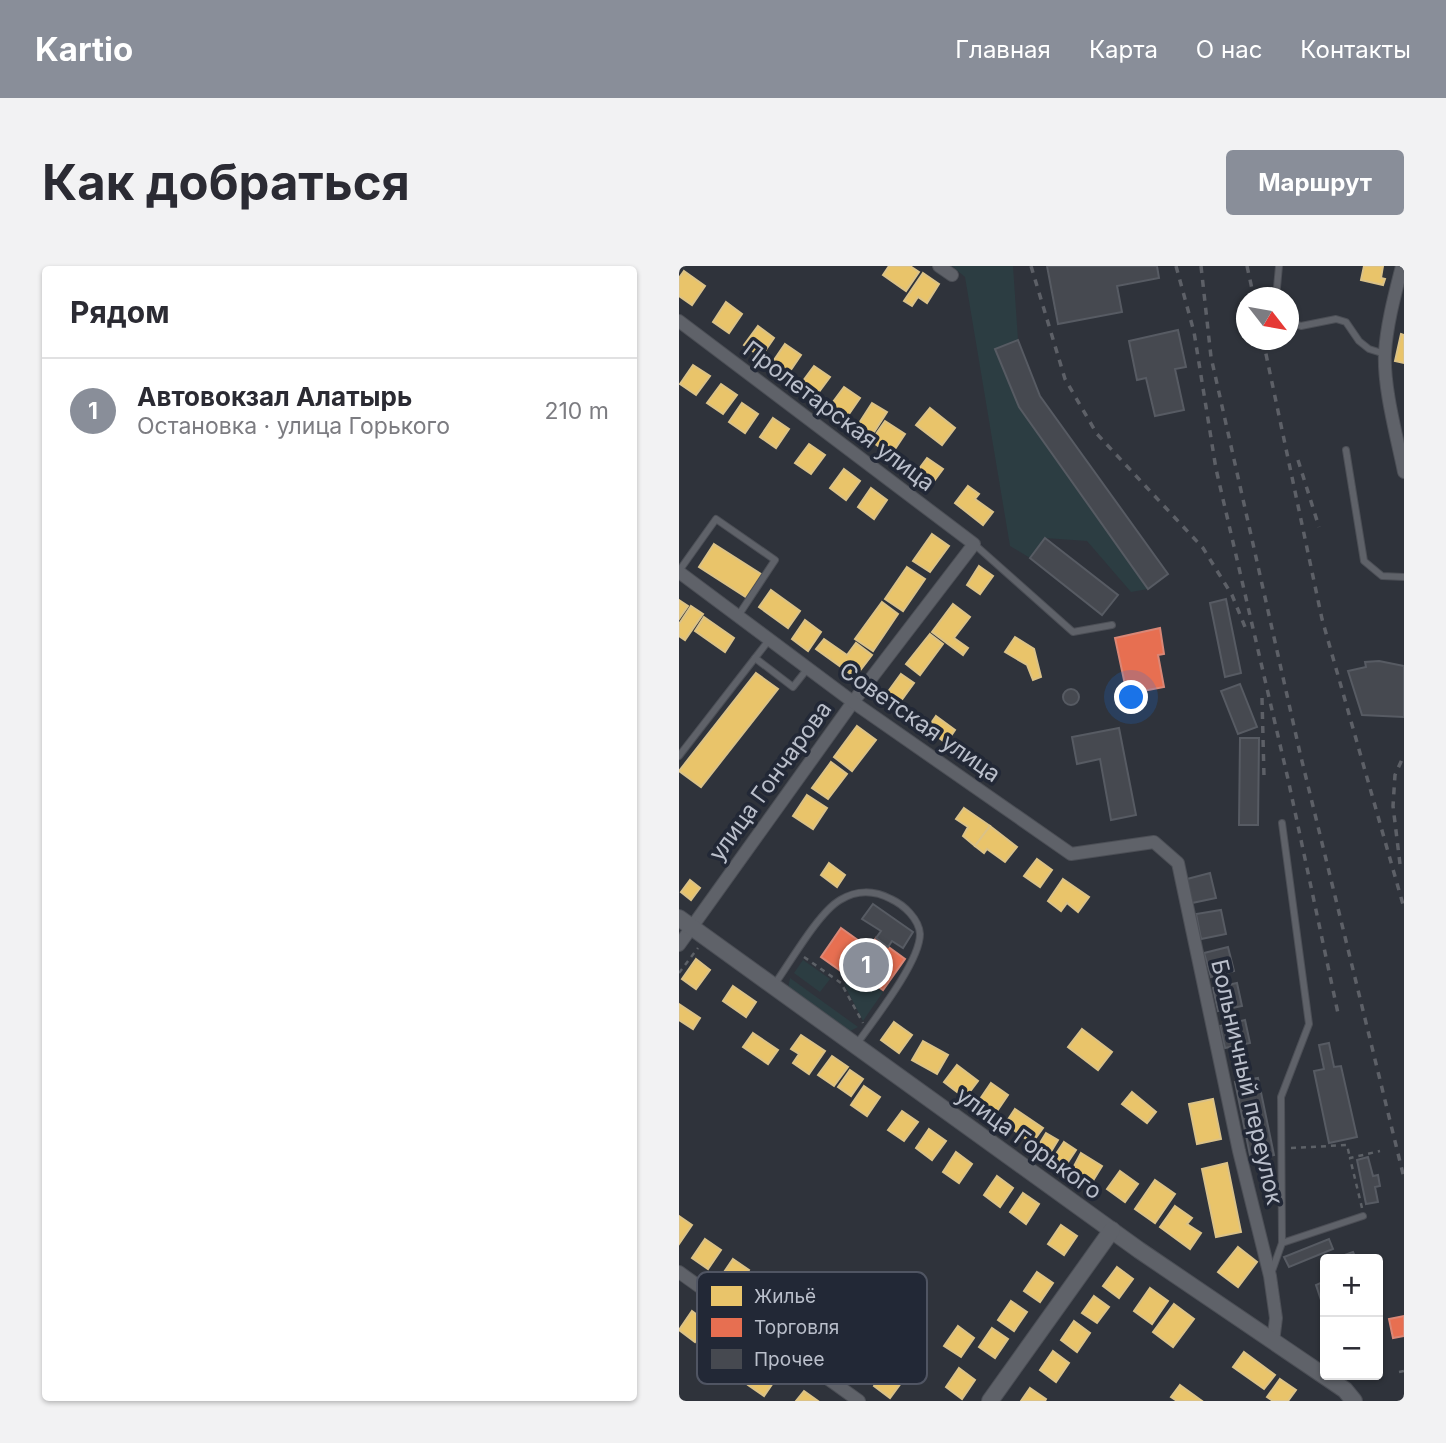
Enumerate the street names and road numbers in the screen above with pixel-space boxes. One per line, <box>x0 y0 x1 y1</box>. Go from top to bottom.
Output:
street label: Пролетарская улица <box>738 335 940 497</box>
street label: Советская улица <box>834 656 1006 788</box>
street label: улица Гончарова <box>703 696 837 866</box>
street label: Больничный переулок <box>1205 956 1289 1208</box>
street label: улица Горького <box>951 1081 1107 1205</box>

